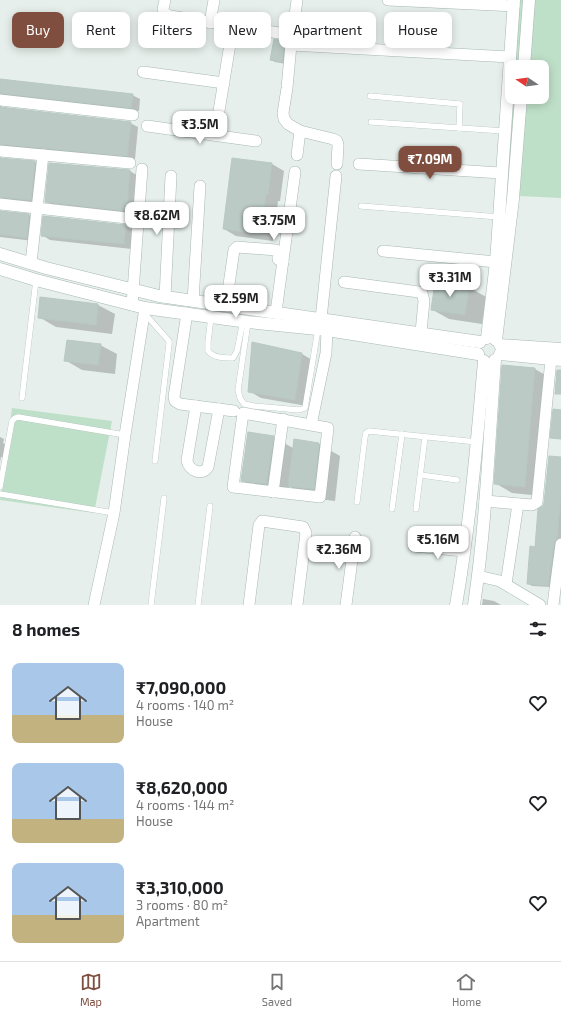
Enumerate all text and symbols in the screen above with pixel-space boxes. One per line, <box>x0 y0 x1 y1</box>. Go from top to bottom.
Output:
chip: Buy <box>12 12 64 48</box>
chip: Rent <box>72 12 130 48</box>
chip: Filters <box>138 12 206 48</box>
chip: New <box>214 12 271 48</box>
chip: Apartment <box>279 12 376 48</box>
chip: House <box>384 12 452 48</box>
north arrow <box>505 60 549 104</box>
map controls <box>505 60 549 104</box>
pin: ₹3.5M <box>172 111 228 145</box>
text: ₹3.5M <box>181 116 219 132</box>
pin: ₹7.09M <box>397 146 463 180</box>
text: ₹7.09M <box>408 151 452 167</box>
pin: ₹8.62M <box>124 202 190 236</box>
text: ₹8.62M <box>134 207 180 223</box>
pin: ₹3.75M <box>241 207 307 241</box>
text: ₹3.75M <box>252 212 296 228</box>
pin: ₹3.31M <box>417 264 483 298</box>
text: ₹3.31M <box>428 269 472 285</box>
pin: ₹2.59M <box>203 285 269 319</box>
text: ₹2.59M <box>213 290 259 306</box>
pin: ₹5.16M <box>405 526 471 560</box>
text: ₹5.16M <box>417 531 459 547</box>
pin: ₹2.36M <box>306 536 372 570</box>
text: ₹2.36M <box>316 541 362 557</box>
icon: filters <box>527 618 549 640</box>
text: 8 homes <box>12 619 80 639</box>
text: ₹7,090,000 <box>136 677 226 697</box>
icon: home <box>44 679 92 727</box>
icon: heart <box>527 692 549 714</box>
text: 4 rooms · 140 m² <box>136 697 234 713</box>
text: House <box>136 713 173 729</box>
text: ₹8,620,000 <box>136 777 228 797</box>
icon: home <box>44 779 92 827</box>
icon: heart <box>527 792 549 814</box>
text: 4 rooms · 144 m² <box>136 797 234 813</box>
text: House <box>136 813 173 829</box>
text: ₹3,310,000 <box>136 877 224 897</box>
icon: home <box>44 879 92 927</box>
icon: heart <box>527 892 549 914</box>
text: 3 rooms · 80 m² <box>136 897 228 913</box>
text: Apartment <box>136 913 200 929</box>
tab: Map <box>80 971 102 1008</box>
tab: Saved <box>262 971 292 1008</box>
tab: Home <box>452 971 481 1008</box>

